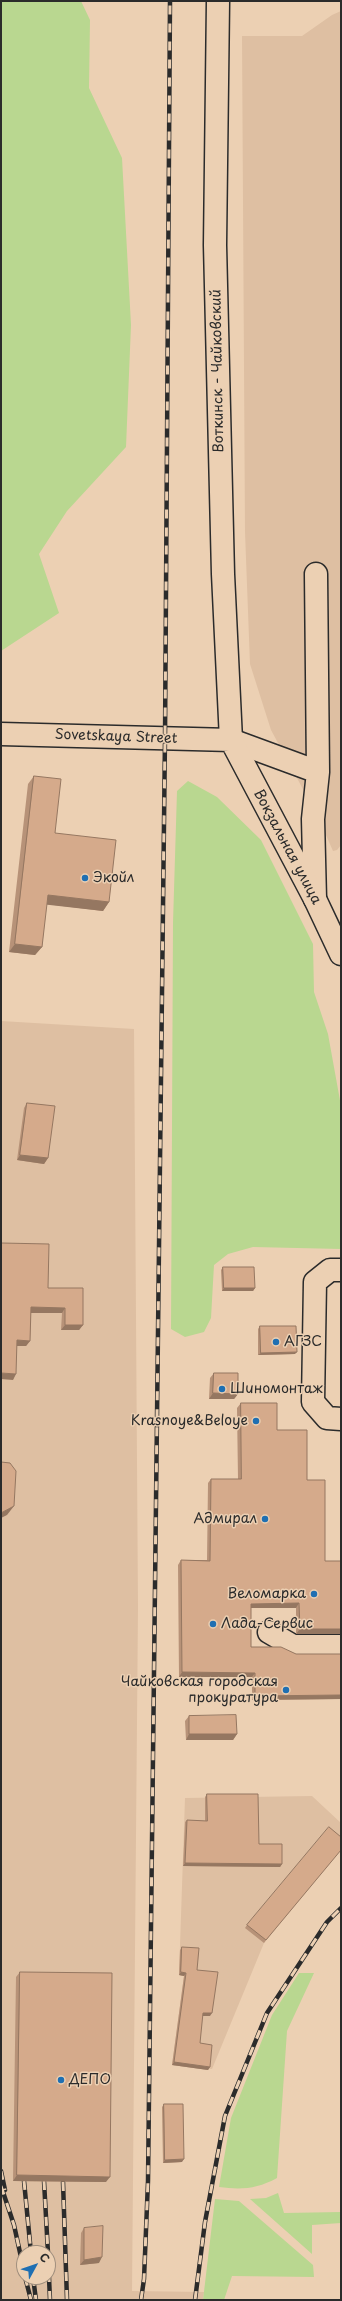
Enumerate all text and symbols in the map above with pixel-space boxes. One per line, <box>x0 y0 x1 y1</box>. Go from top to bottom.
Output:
street label: Воткинск - Чайковский <box>208 289 228 453</box>
street label: Sovetskaya Street <box>54 726 178 748</box>
street label: Вокзальная улица <box>250 787 324 907</box>
place label: Экойл <box>93 870 134 886</box>
marker: Экойл <box>80 873 90 883</box>
place label: АГЗС <box>284 1334 322 1350</box>
marker: АГЗС <box>271 1337 281 1347</box>
place label: Шиномонтаж <box>230 1381 323 1397</box>
marker: Шиномонтаж <box>217 1384 227 1394</box>
place label: Krasnoye&Beloye <box>131 1413 248 1429</box>
marker: Krasnoye&Beloye <box>251 1416 261 1426</box>
place label: Адмирал <box>193 1511 257 1527</box>
marker: Адмирал <box>260 1514 270 1524</box>
place label: Веломарка <box>228 1586 306 1602</box>
marker: Веломарка <box>309 1589 319 1599</box>
place label: Лада-Сервис <box>221 1616 313 1632</box>
marker: Лада-Сервис <box>208 1619 218 1629</box>
place label: Чайковская городская прокуратура <box>121 1674 278 1706</box>
marker: Чайковская городская прокуратура <box>281 1685 291 1695</box>
place label: ДЕПО <box>69 2072 111 2088</box>
marker: ДЕПО <box>56 2075 66 2085</box>
north arrow <box>16 2245 56 2285</box>
text: С <box>36 2249 54 2266</box>

